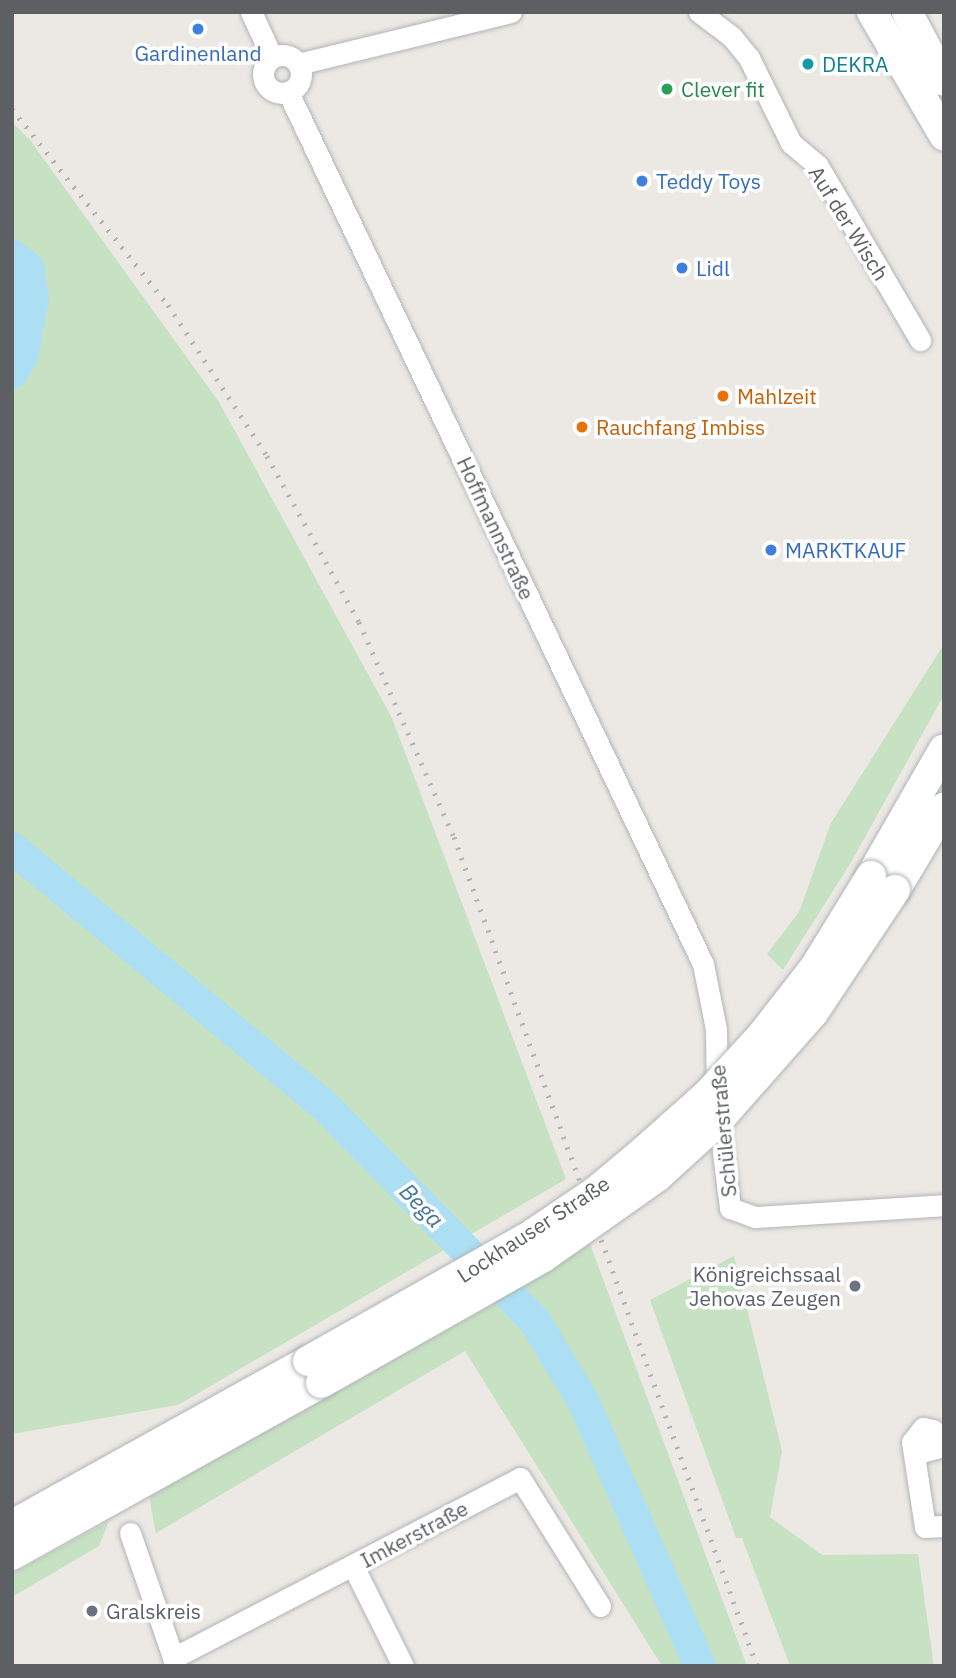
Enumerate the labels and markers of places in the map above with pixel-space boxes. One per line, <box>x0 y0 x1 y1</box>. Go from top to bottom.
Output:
marker: Gardinenland <box>190 21 206 37</box>
place label: Gardinenland <box>134 40 262 66</box>
place label: DEKRA <box>822 51 889 77</box>
marker: DEKRA <box>800 56 816 72</box>
place label: Clever fit <box>681 76 765 102</box>
marker: Clever fit <box>659 81 675 97</box>
place label: Teddy Toys <box>656 168 761 194</box>
marker: Teddy Toys <box>634 173 650 189</box>
place label: Lidl <box>696 255 730 281</box>
marker: Lidl <box>674 260 690 276</box>
place label: Mahlzeit <box>737 383 817 409</box>
marker: Mahlzeit <box>715 388 731 404</box>
place label: Rauchfang Imbiss <box>596 414 765 440</box>
marker: Rauchfang Imbiss <box>574 419 590 435</box>
place label: MARKTKAUF <box>785 537 906 563</box>
marker: MARKTKAUF <box>763 542 779 558</box>
place label: Königreichssaal Jehovas Zeugen <box>689 1261 841 1311</box>
marker: Königreichssaal Jehovas Zeugen <box>847 1278 863 1294</box>
place label: Gralskreis <box>106 1598 201 1624</box>
marker: Gralskreis <box>84 1603 100 1619</box>

